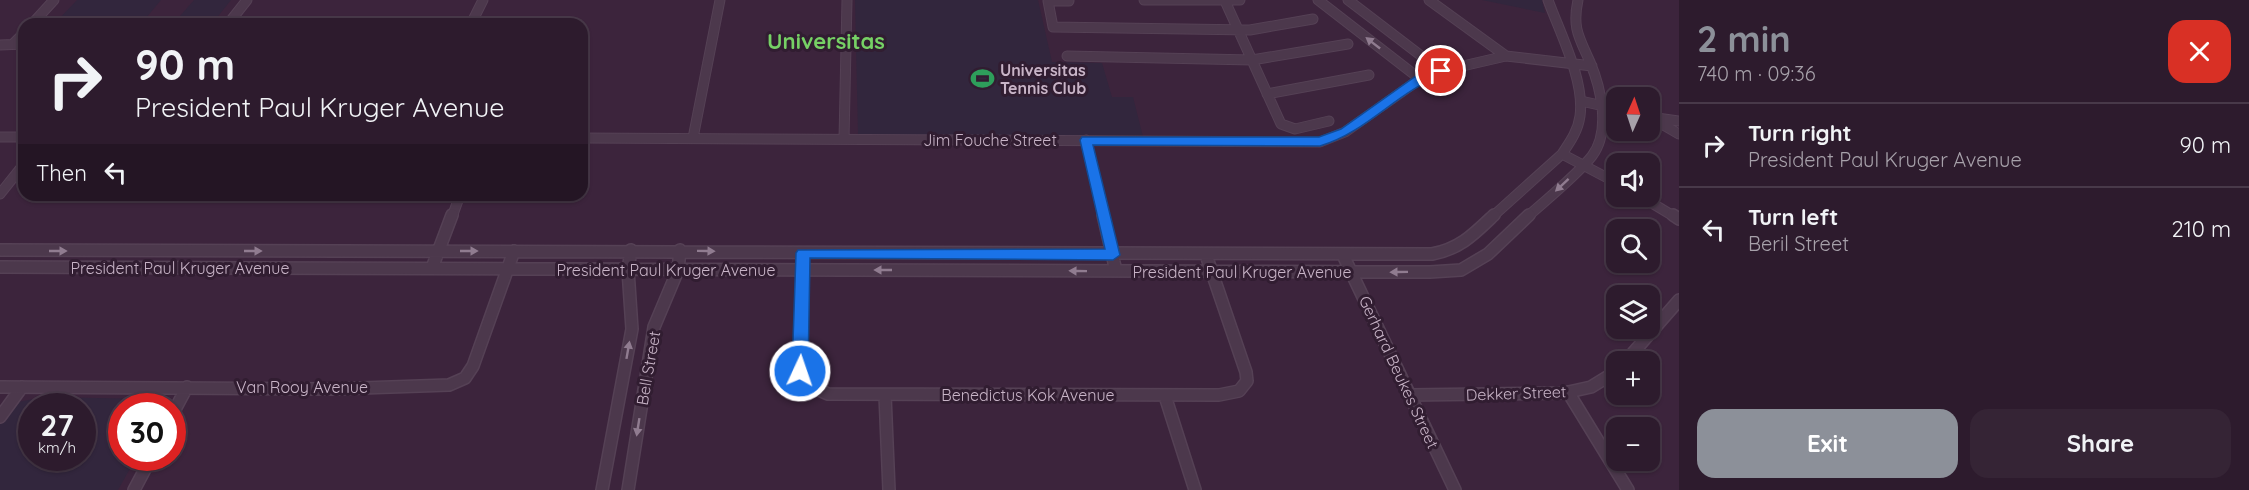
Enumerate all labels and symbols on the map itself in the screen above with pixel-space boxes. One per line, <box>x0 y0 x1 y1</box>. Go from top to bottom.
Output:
district label: Universitas <box>767 27 885 55</box>
one-way arrow <box>1366 37 1381 49</box>
pin <box>1415 45 1466 96</box>
place label: Universitas Tennis Club <box>1000 60 1086 98</box>
sports icon: Universitas Tennis Club <box>969 66 995 92</box>
north arrow <box>1606 87 1660 141</box>
street label: Jim Fouche Street <box>923 130 1057 150</box>
one-way arrow <box>1555 178 1570 192</box>
one-way arrow <box>49 246 68 256</box>
one-way arrow <box>244 246 263 256</box>
one-way arrow <box>460 246 479 256</box>
one-way arrow <box>697 246 716 256</box>
street label: President Paul Kruger Avenue <box>71 258 289 278</box>
street label: President Paul Kruger Avenue <box>557 260 775 280</box>
street label: President Paul Kruger Avenue <box>1133 262 1351 282</box>
one-way arrow <box>873 265 892 275</box>
one-way arrow <box>1068 266 1087 276</box>
one-way arrow <box>1389 268 1408 277</box>
street label: Gerhard Beukes Street <box>1355 292 1443 452</box>
street label: Bell Street <box>632 329 664 407</box>
position arrow <box>768 339 832 403</box>
one-way arrow <box>624 340 633 359</box>
street label: Van Rooy Avenue <box>236 377 368 397</box>
street label: Dekker Street <box>1465 381 1567 405</box>
street label: Benedictus Kok Avenue <box>941 385 1115 405</box>
speed limit sign: 30 <box>108 393 186 471</box>
one-way arrow <box>633 418 642 437</box>

